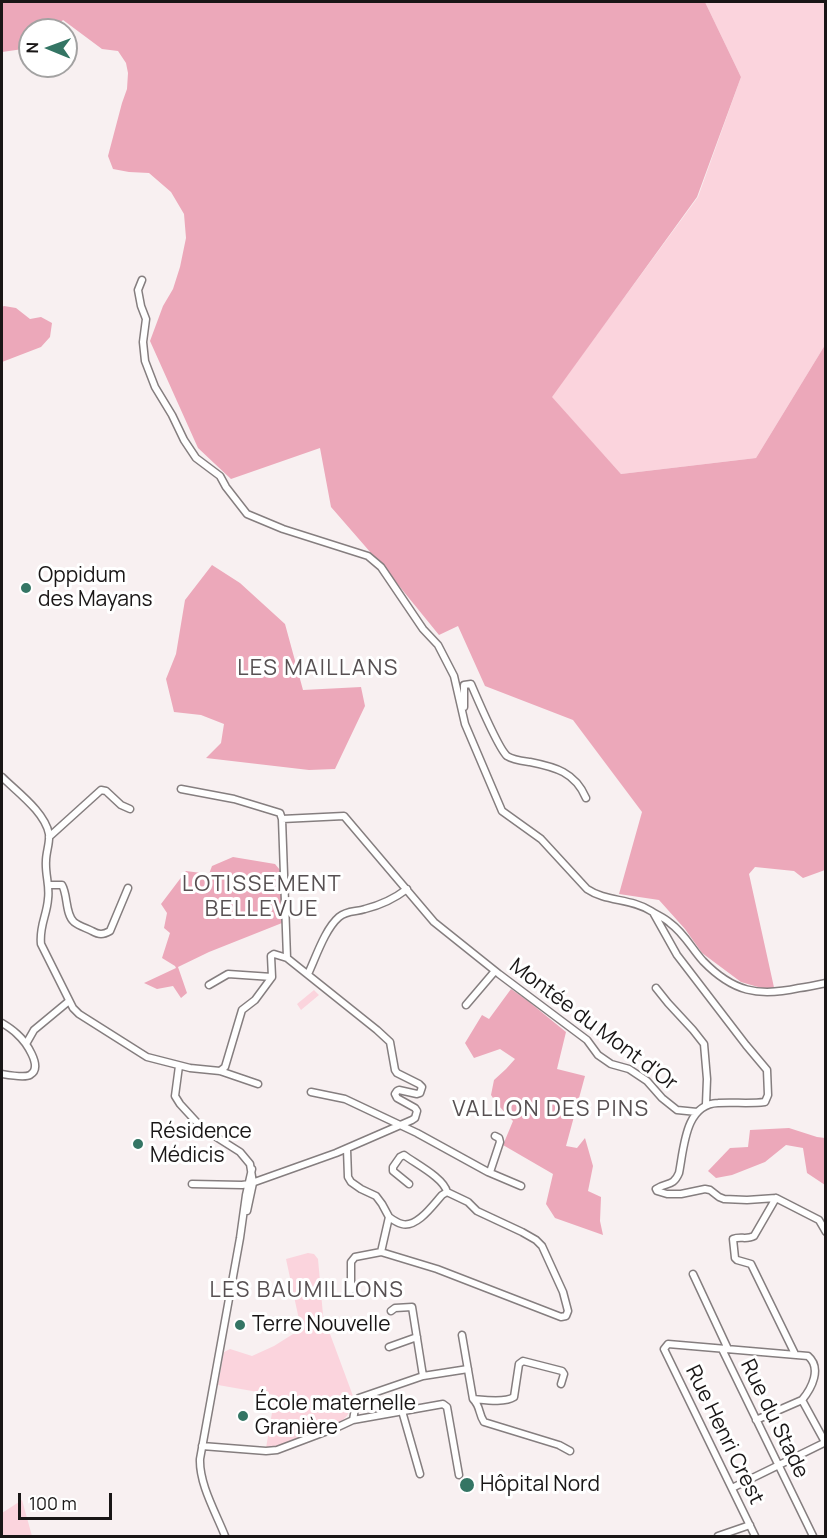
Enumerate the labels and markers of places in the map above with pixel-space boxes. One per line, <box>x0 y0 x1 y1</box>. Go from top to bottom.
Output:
place label: Oppidum des Mayans <box>38 563 152 613</box>
marker: Oppidum des Mayans <box>19 581 33 595</box>
place label: Résidence Médicis <box>150 1119 252 1169</box>
marker: Résidence Médicis <box>131 1137 145 1151</box>
place label: Terre Nouvelle <box>252 1312 390 1338</box>
marker: Terre Nouvelle <box>233 1318 247 1332</box>
place label: École maternelle Granière <box>255 1391 416 1441</box>
marker: École maternelle Granière <box>236 1409 250 1423</box>
place label: Hôpital Nord <box>480 1472 600 1498</box>
marker: Hôpital Nord <box>458 1476 476 1494</box>

